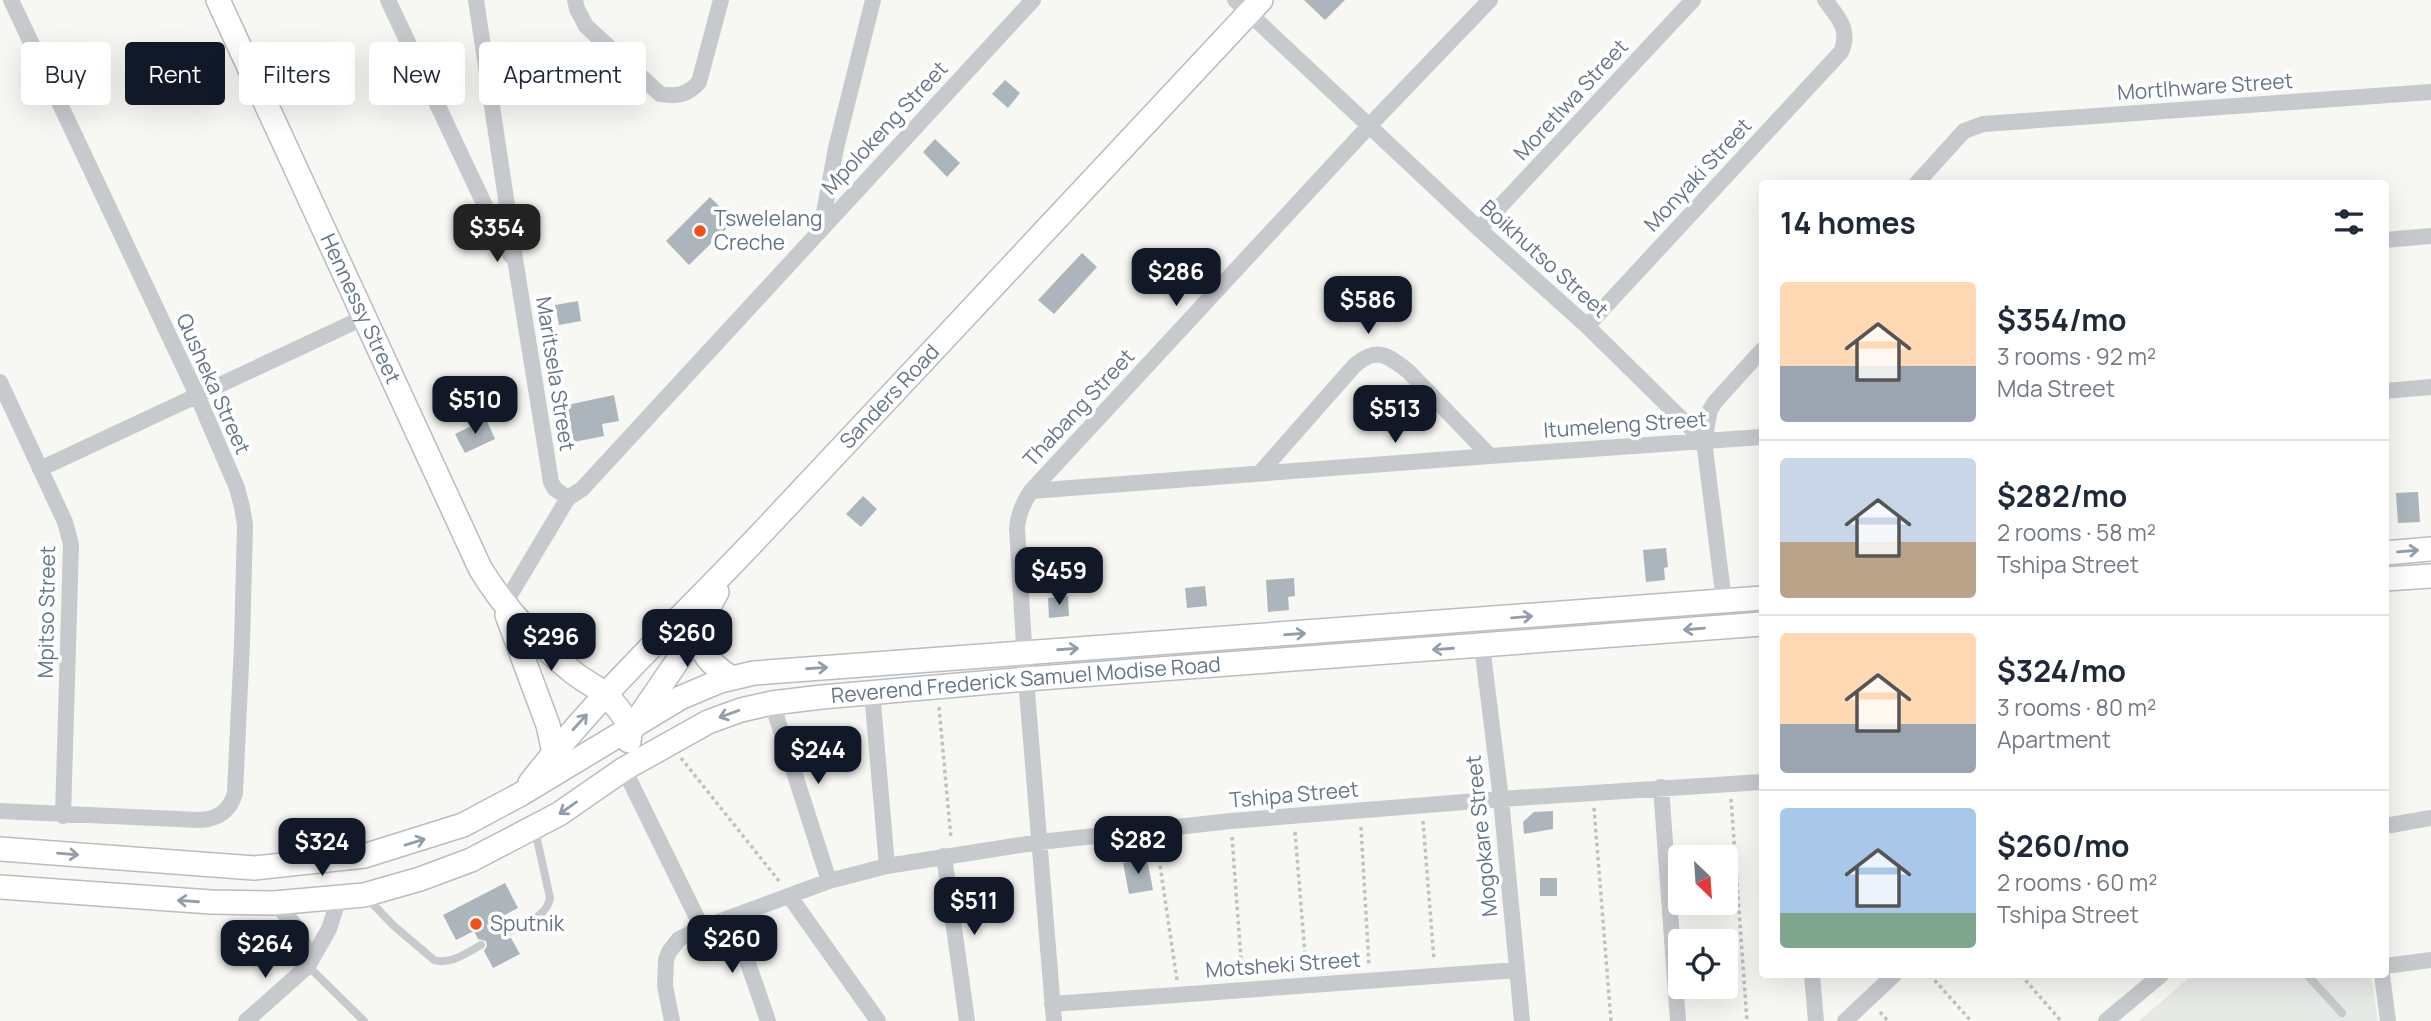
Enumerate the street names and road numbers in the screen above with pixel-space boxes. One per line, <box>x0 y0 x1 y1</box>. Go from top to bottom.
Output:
street label: Moretlwa Street <box>1507 33 1634 166</box>
street label: Mpolokeng Street <box>815 55 953 200</box>
street label: Mortlhware Street <box>2116 66 2294 106</box>
street label: Monyaki Street <box>1637 112 1757 237</box>
street label: Boikhutso Street <box>1475 193 1615 323</box>
street label: Hennessy Street <box>315 229 408 388</box>
street label: Maritsela Street <box>530 295 582 453</box>
street label: Qusheka Street <box>170 309 257 458</box>
street label: Sanders Road <box>833 338 945 454</box>
street label: Thabang Street <box>1016 342 1140 472</box>
street label: Itumeleng Street <box>1542 404 1707 444</box>
street label: Mpitso Street <box>31 545 61 679</box>
street label: Reverend Frederick Samuel Modise Road <box>830 649 1222 709</box>
street label: Mogokare Street <box>1459 754 1503 918</box>
street label: Tshipa Street <box>1228 774 1360 814</box>
street label: Motsheki Street <box>1204 945 1361 983</box>

